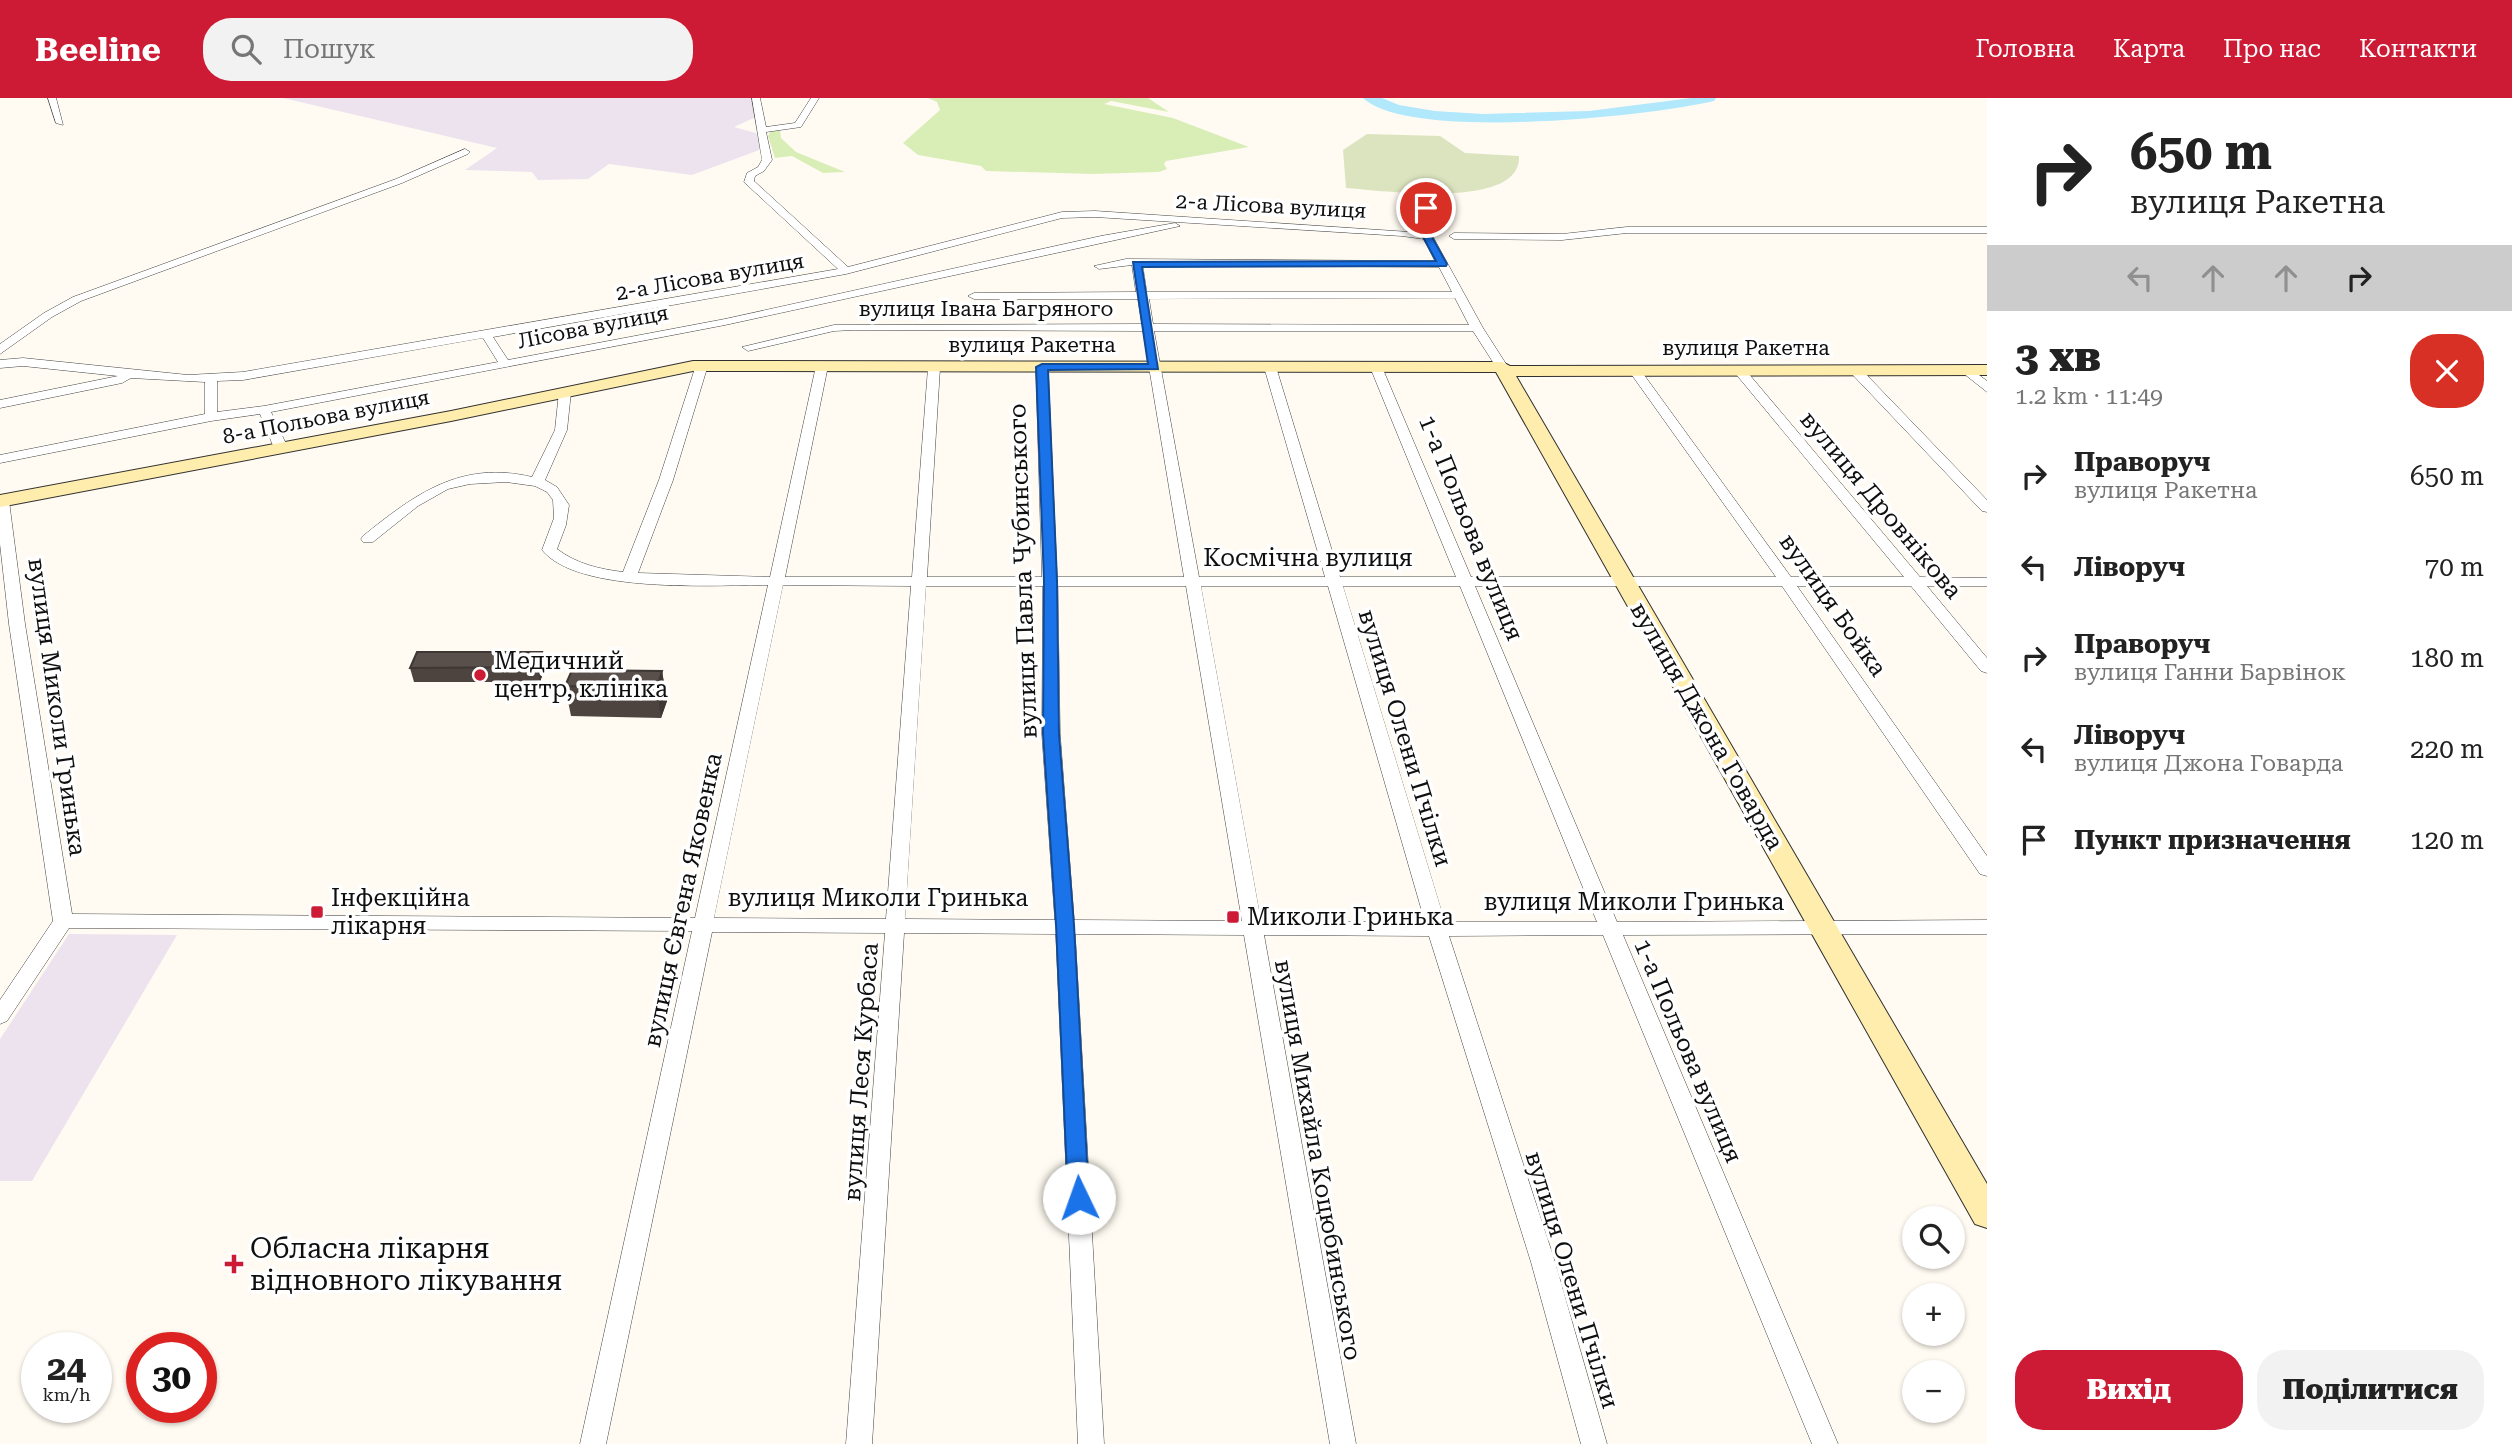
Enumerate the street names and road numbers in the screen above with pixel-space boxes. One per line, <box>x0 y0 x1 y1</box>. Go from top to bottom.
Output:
street label: 2-а Лісова вулиця <box>1175 189 1367 223</box>
street label: 2-а Лісова вулиця <box>614 249 806 305</box>
street label: вулиця Івана Багряного <box>859 297 1113 321</box>
street label: Лісова вулиця <box>516 301 670 353</box>
street label: вулиця Ракетна <box>948 333 1116 357</box>
street label: вулиця Ракетна <box>1662 336 1830 360</box>
street label: 8-а Польова вулиця <box>221 385 431 449</box>
street label: вулиця Павла Чубинського <box>1003 403 1043 739</box>
street label: вулиця Дровнікова <box>1794 406 1968 604</box>
street label: 1-а Польова вулиця <box>1413 411 1529 645</box>
street label: вулиця Бойка <box>1774 528 1892 682</box>
street label: Космічна вулиця <box>1203 544 1413 572</box>
street label: вулиця Миколи Гринька <box>22 556 92 858</box>
street label: вулиця Джона Говарда <box>1625 597 1789 855</box>
street label: вулиця Олени Пчілки <box>1353 606 1457 870</box>
street label: вулиця Євгена Яковенка <box>638 750 728 1050</box>
street label: вулиця Миколи Гринька <box>728 884 1028 912</box>
street label: вулиця Миколи Гринька <box>1484 888 1784 916</box>
street label: 1-а Польова вулиця <box>1628 935 1748 1167</box>
street label: вулиця Леся Курбаса <box>838 942 884 1202</box>
street label: вулиця Михайла Коцюбинського <box>1269 957 1367 1363</box>
street label: вулиця Олени Пчілки <box>1520 1148 1624 1412</box>

